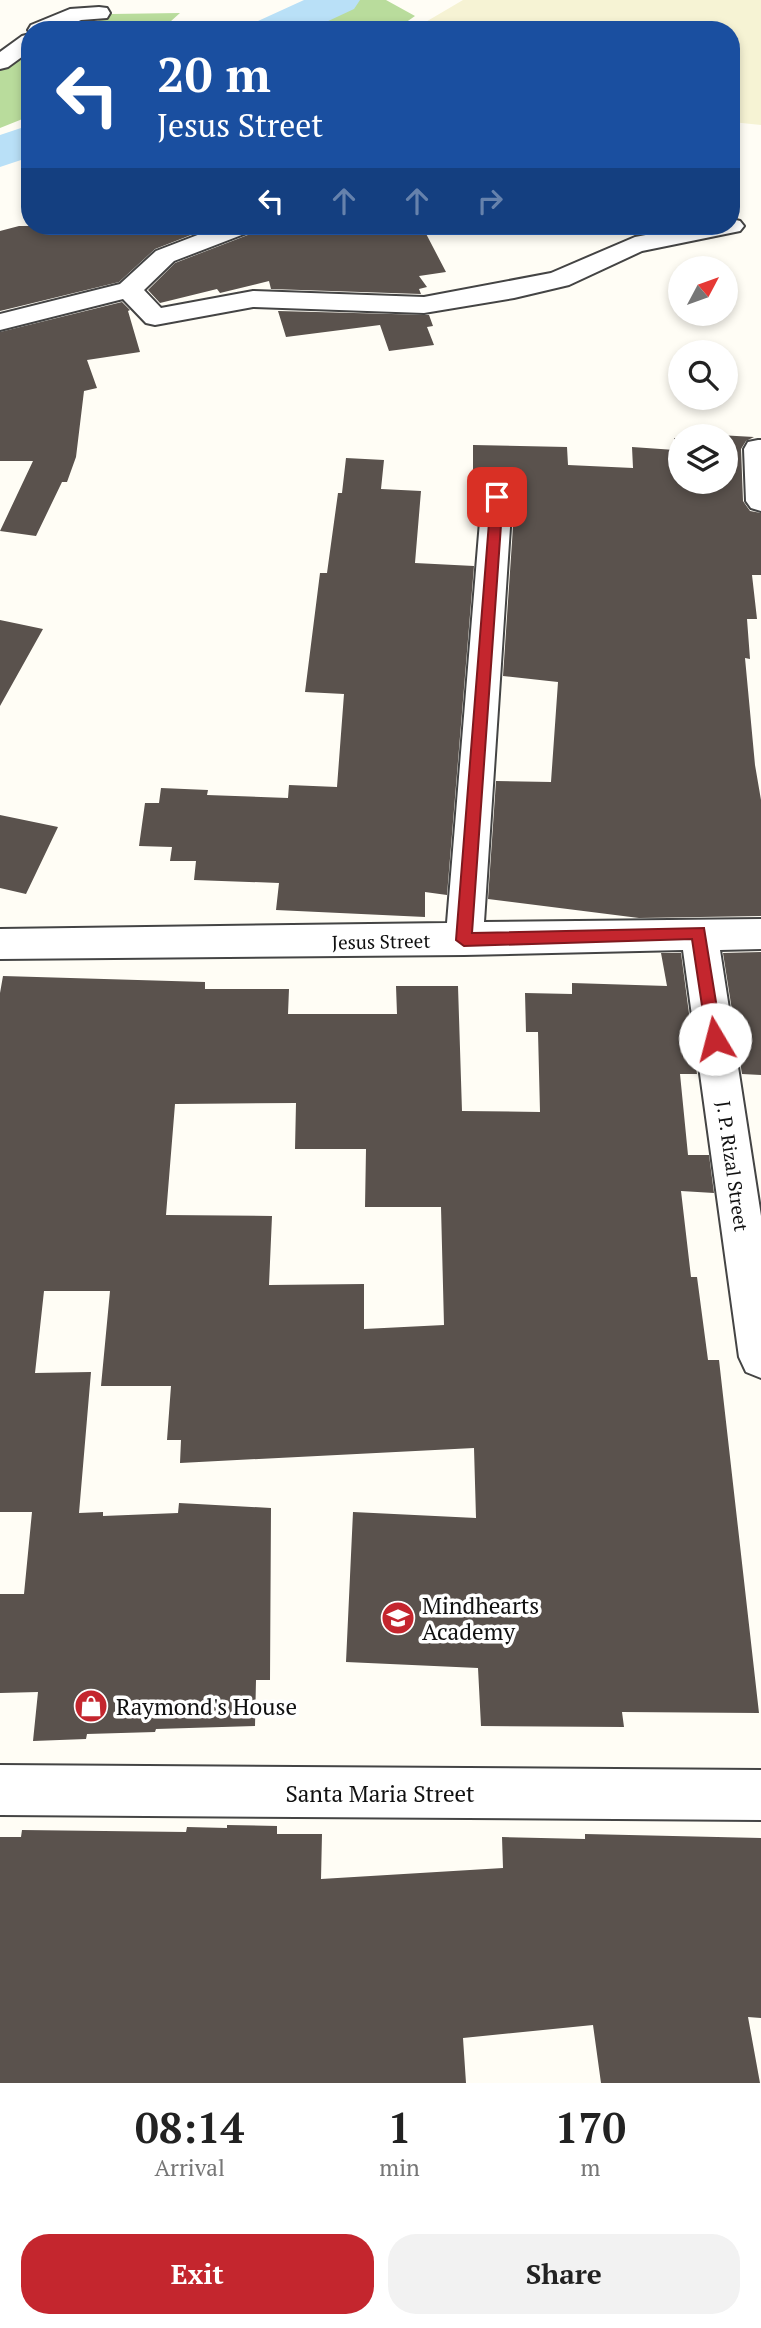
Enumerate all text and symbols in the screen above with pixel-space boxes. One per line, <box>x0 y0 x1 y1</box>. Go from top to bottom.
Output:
text: 20 m <box>157 41 271 106</box>
icon: left <box>42 49 133 140</box>
text: Jesus Street <box>157 104 323 146</box>
icon: left <box>252 182 290 220</box>
icon: ahead <box>325 182 363 220</box>
icon: ahead <box>398 182 436 220</box>
icon: right <box>471 182 509 220</box>
north arrow <box>668 256 738 326</box>
map controls <box>668 256 738 494</box>
button: search <box>668 340 738 410</box>
button: layers <box>668 424 738 494</box>
pin <box>467 467 527 527</box>
icon: arrive <box>478 478 516 516</box>
street label: Jesus Street <box>331 928 431 954</box>
position arrow <box>678 1002 752 1076</box>
street label: J. P. Rizal Street <box>711 1099 755 1233</box>
place label: Mindhearts Academy <box>422 1590 539 1647</box>
school or university icon: Mindhearts Academy <box>379 1599 417 1637</box>
shop icon: Raymond's House <box>72 1687 110 1725</box>
place label: Raymond's House <box>116 1691 297 1722</box>
street label: Santa Maria Street <box>285 1778 475 1809</box>
text: 08:14 <box>135 2099 244 2155</box>
text: 1 <box>388 2099 411 2155</box>
text: 170 <box>555 2099 626 2155</box>
text: Arrival <box>154 2152 225 2183</box>
text: min <box>379 2152 420 2183</box>
text: m <box>580 2152 600 2183</box>
button: Exit <box>21 2234 374 2314</box>
button: Share <box>388 2234 740 2314</box>

